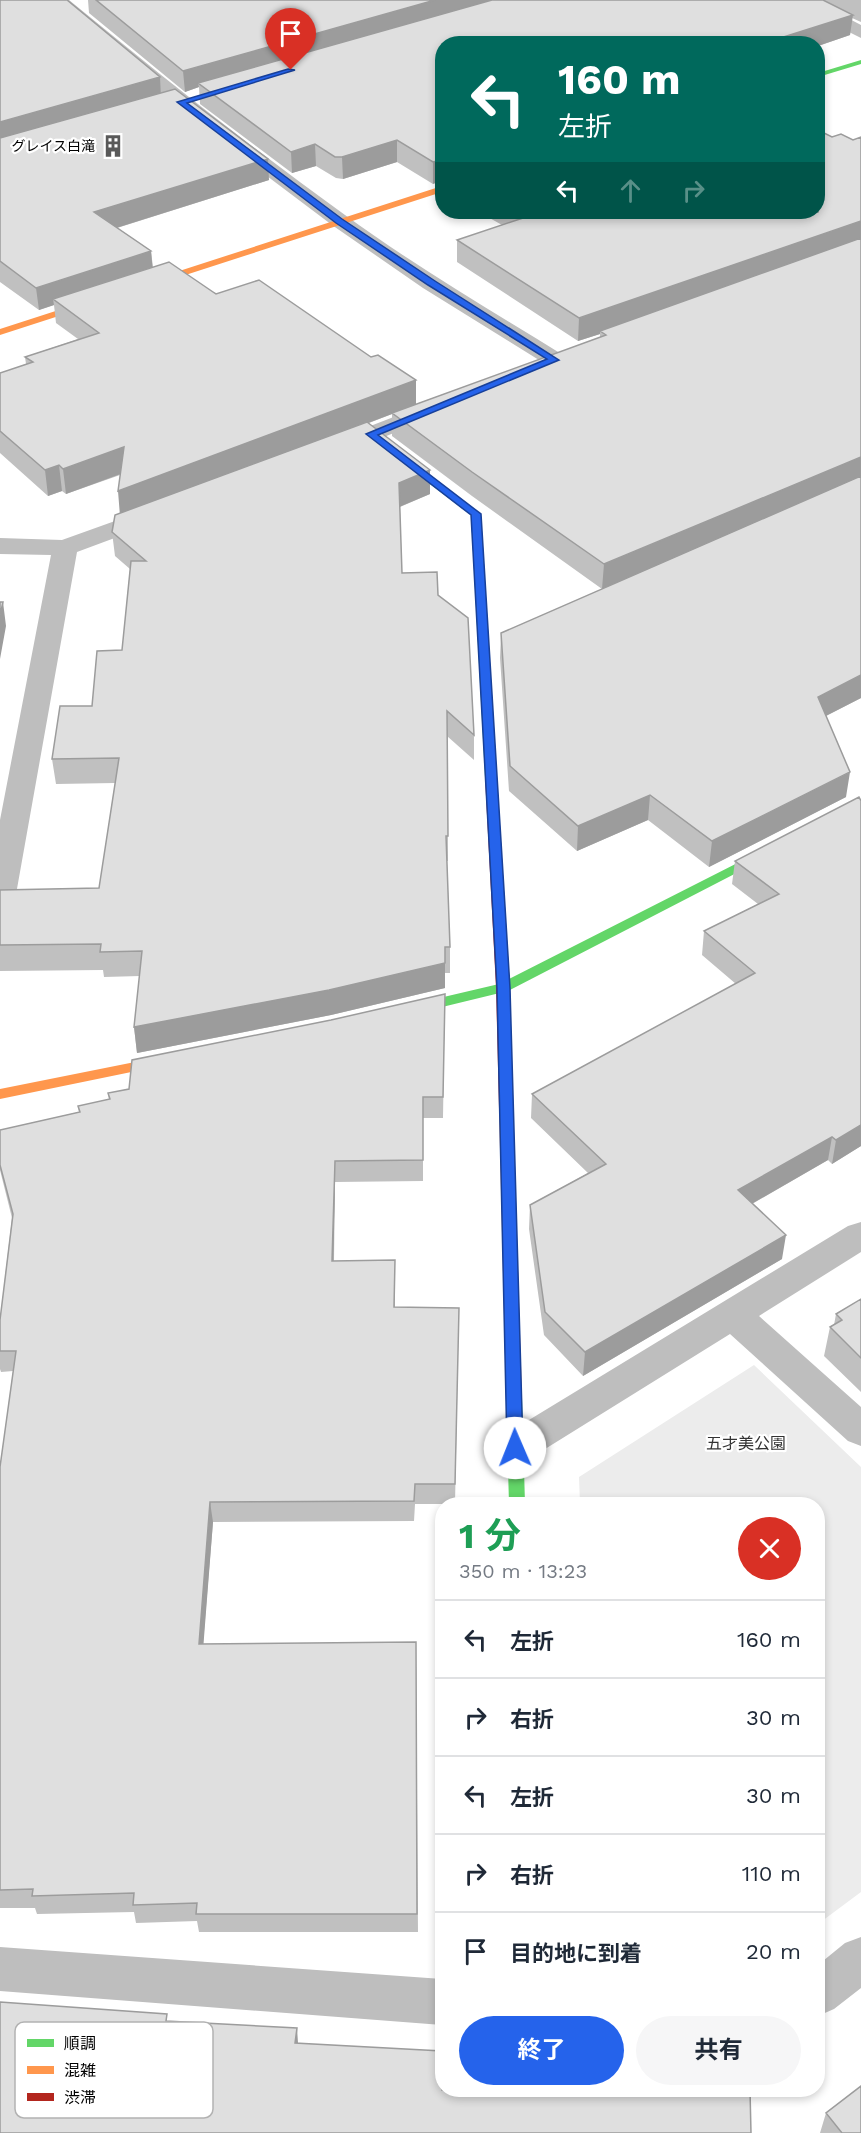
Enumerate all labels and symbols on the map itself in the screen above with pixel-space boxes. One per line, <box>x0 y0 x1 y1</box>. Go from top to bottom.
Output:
pin <box>265 8 316 70</box>
building icon: グレイス白滝 <box>100 133 126 159</box>
place label: グレイス白滝 <box>11 138 95 154</box>
position arrow <box>483 1416 547 1480</box>
park label: 五才美公園 <box>706 1434 786 1453</box>
legend <box>15 2022 213 2118</box>
text: 順調 <box>64 2034 96 2053</box>
text: 混雑 <box>64 2061 96 2080</box>
text: 渋滞 <box>64 2088 96 2107</box>

